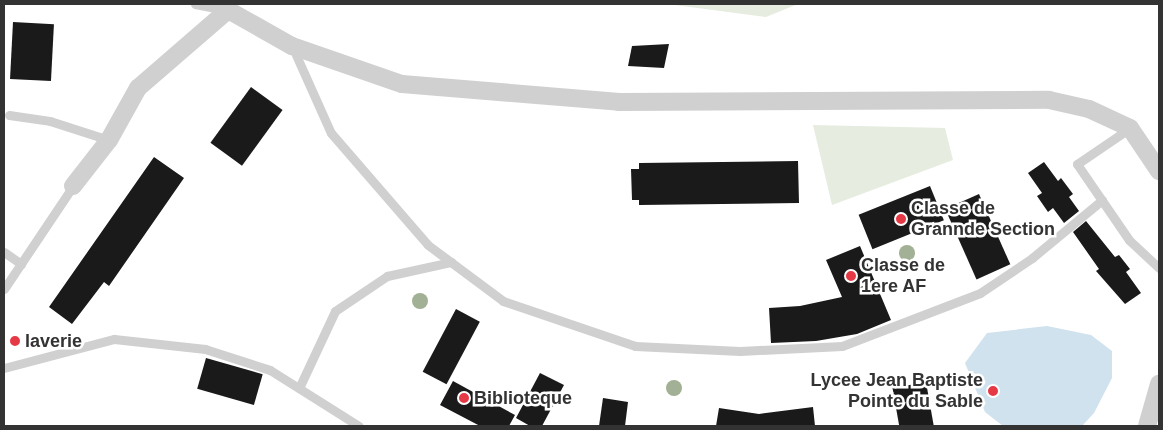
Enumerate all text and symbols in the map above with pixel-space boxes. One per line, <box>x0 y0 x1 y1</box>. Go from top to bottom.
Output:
place label: Classe de Grannde Section <box>911 198 1055 240</box>
marker: Classe de Grannde Section <box>895 213 907 225</box>
place label: Classe de 1ere AF <box>861 255 945 298</box>
marker: Classe de 1ere AF <box>845 270 857 282</box>
place label: laverie <box>25 330 82 352</box>
marker: laverie <box>9 335 21 347</box>
place label: Lycee Jean Baptiste Pointe du Sable <box>811 370 983 412</box>
marker: Lycee Jean Baptiste Pointe du Sable <box>987 385 999 397</box>
place label: Biblioteque <box>474 387 572 409</box>
marker: Biblioteque <box>458 392 470 404</box>

